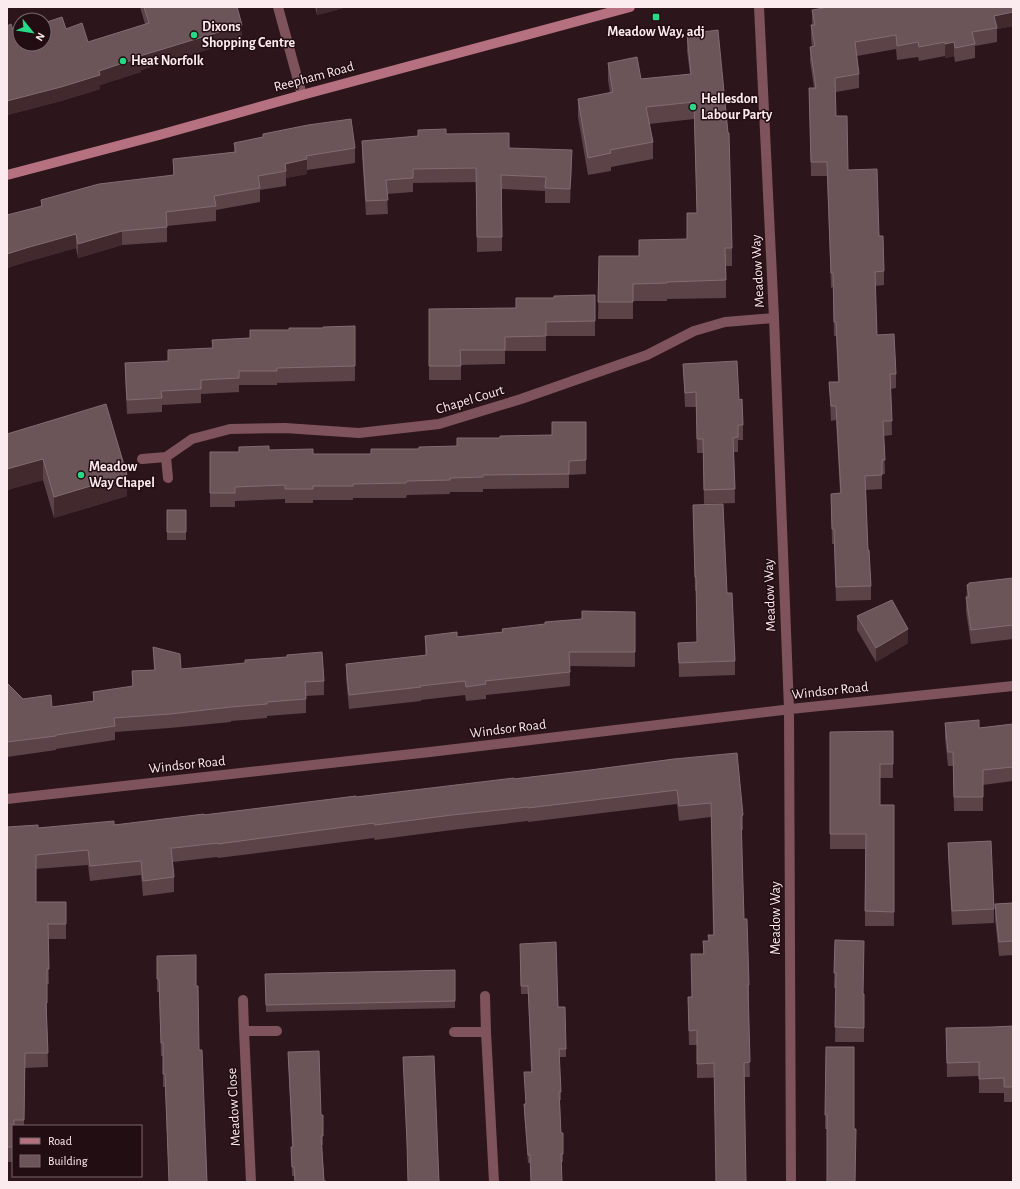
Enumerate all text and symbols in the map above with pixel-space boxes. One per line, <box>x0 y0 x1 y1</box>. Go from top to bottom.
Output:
north arrow <box>12 12 52 52</box>
marker: Meadow Way, adj <box>651 12 661 22</box>
place label: Dixons Shopping Centre <box>202 20 296 50</box>
place label: Meadow Way, adj <box>607 25 705 39</box>
marker: Dixons Shopping Centre <box>189 30 199 40</box>
text: N <box>34 31 47 43</box>
place label: Heat Norfolk <box>131 54 204 68</box>
marker: Heat Norfolk <box>118 56 128 66</box>
street label: Reepham Road <box>272 60 356 94</box>
place label: Hellesdon Labour Party <box>701 92 773 122</box>
marker: Hellesdon Labour Party <box>688 102 698 112</box>
street label: Meadow Way <box>749 234 767 308</box>
street label: Chapel Court <box>434 383 506 417</box>
place label: Meadow Way Chapel <box>89 460 155 490</box>
marker: Meadow Way Chapel <box>76 470 86 480</box>
street label: Meadow Way <box>762 558 778 632</box>
street label: Windsor Road <box>791 680 869 702</box>
street label: Windsor Road <box>469 717 547 741</box>
street label: Windsor Road <box>148 754 226 776</box>
street label: Meadow Way <box>769 881 783 955</box>
street label: Meadow Close <box>225 1067 243 1147</box>
legend <box>12 1125 142 1177</box>
text: Road <box>48 1135 72 1147</box>
text: Building <box>48 1155 88 1167</box>

